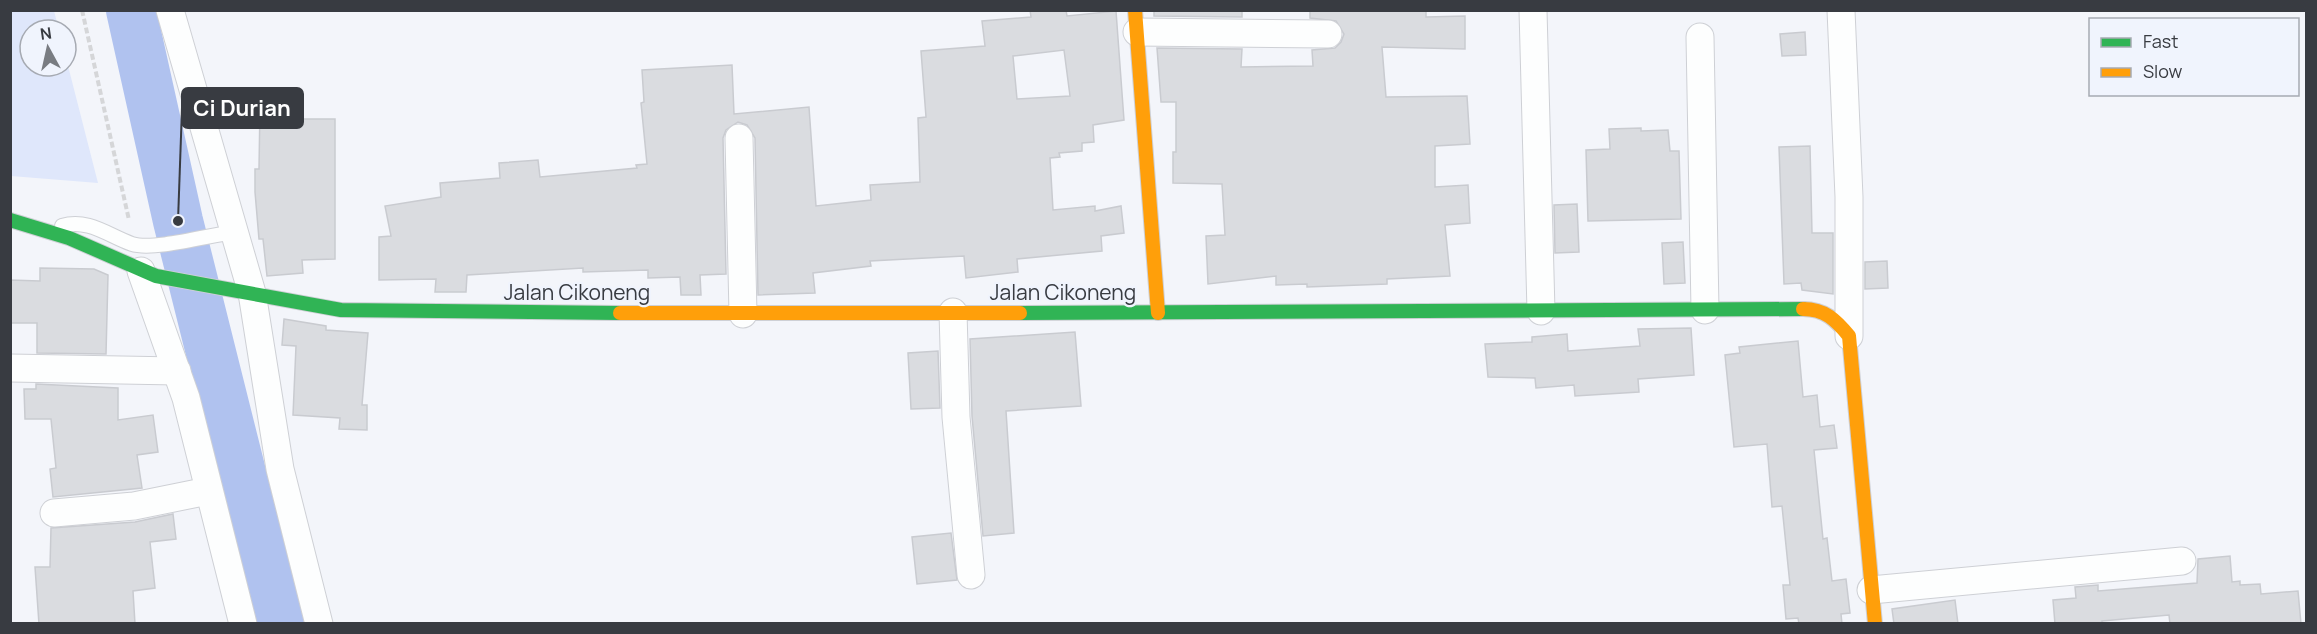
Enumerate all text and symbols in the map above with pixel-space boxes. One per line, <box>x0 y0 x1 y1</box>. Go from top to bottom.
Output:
north arrow <box>18 18 78 78</box>
legend <box>2089 18 2299 96</box>
text: N <box>39 21 53 45</box>
text: Fast <box>2143 29 2178 53</box>
text: Slow <box>2143 59 2183 83</box>
callout: Ci Durian <box>182 88 303 128</box>
text: Ci Durian <box>193 93 291 123</box>
street label: Jalan Cikoneng <box>504 278 650 306</box>
street label: Jalan Cikoneng <box>990 278 1136 306</box>

